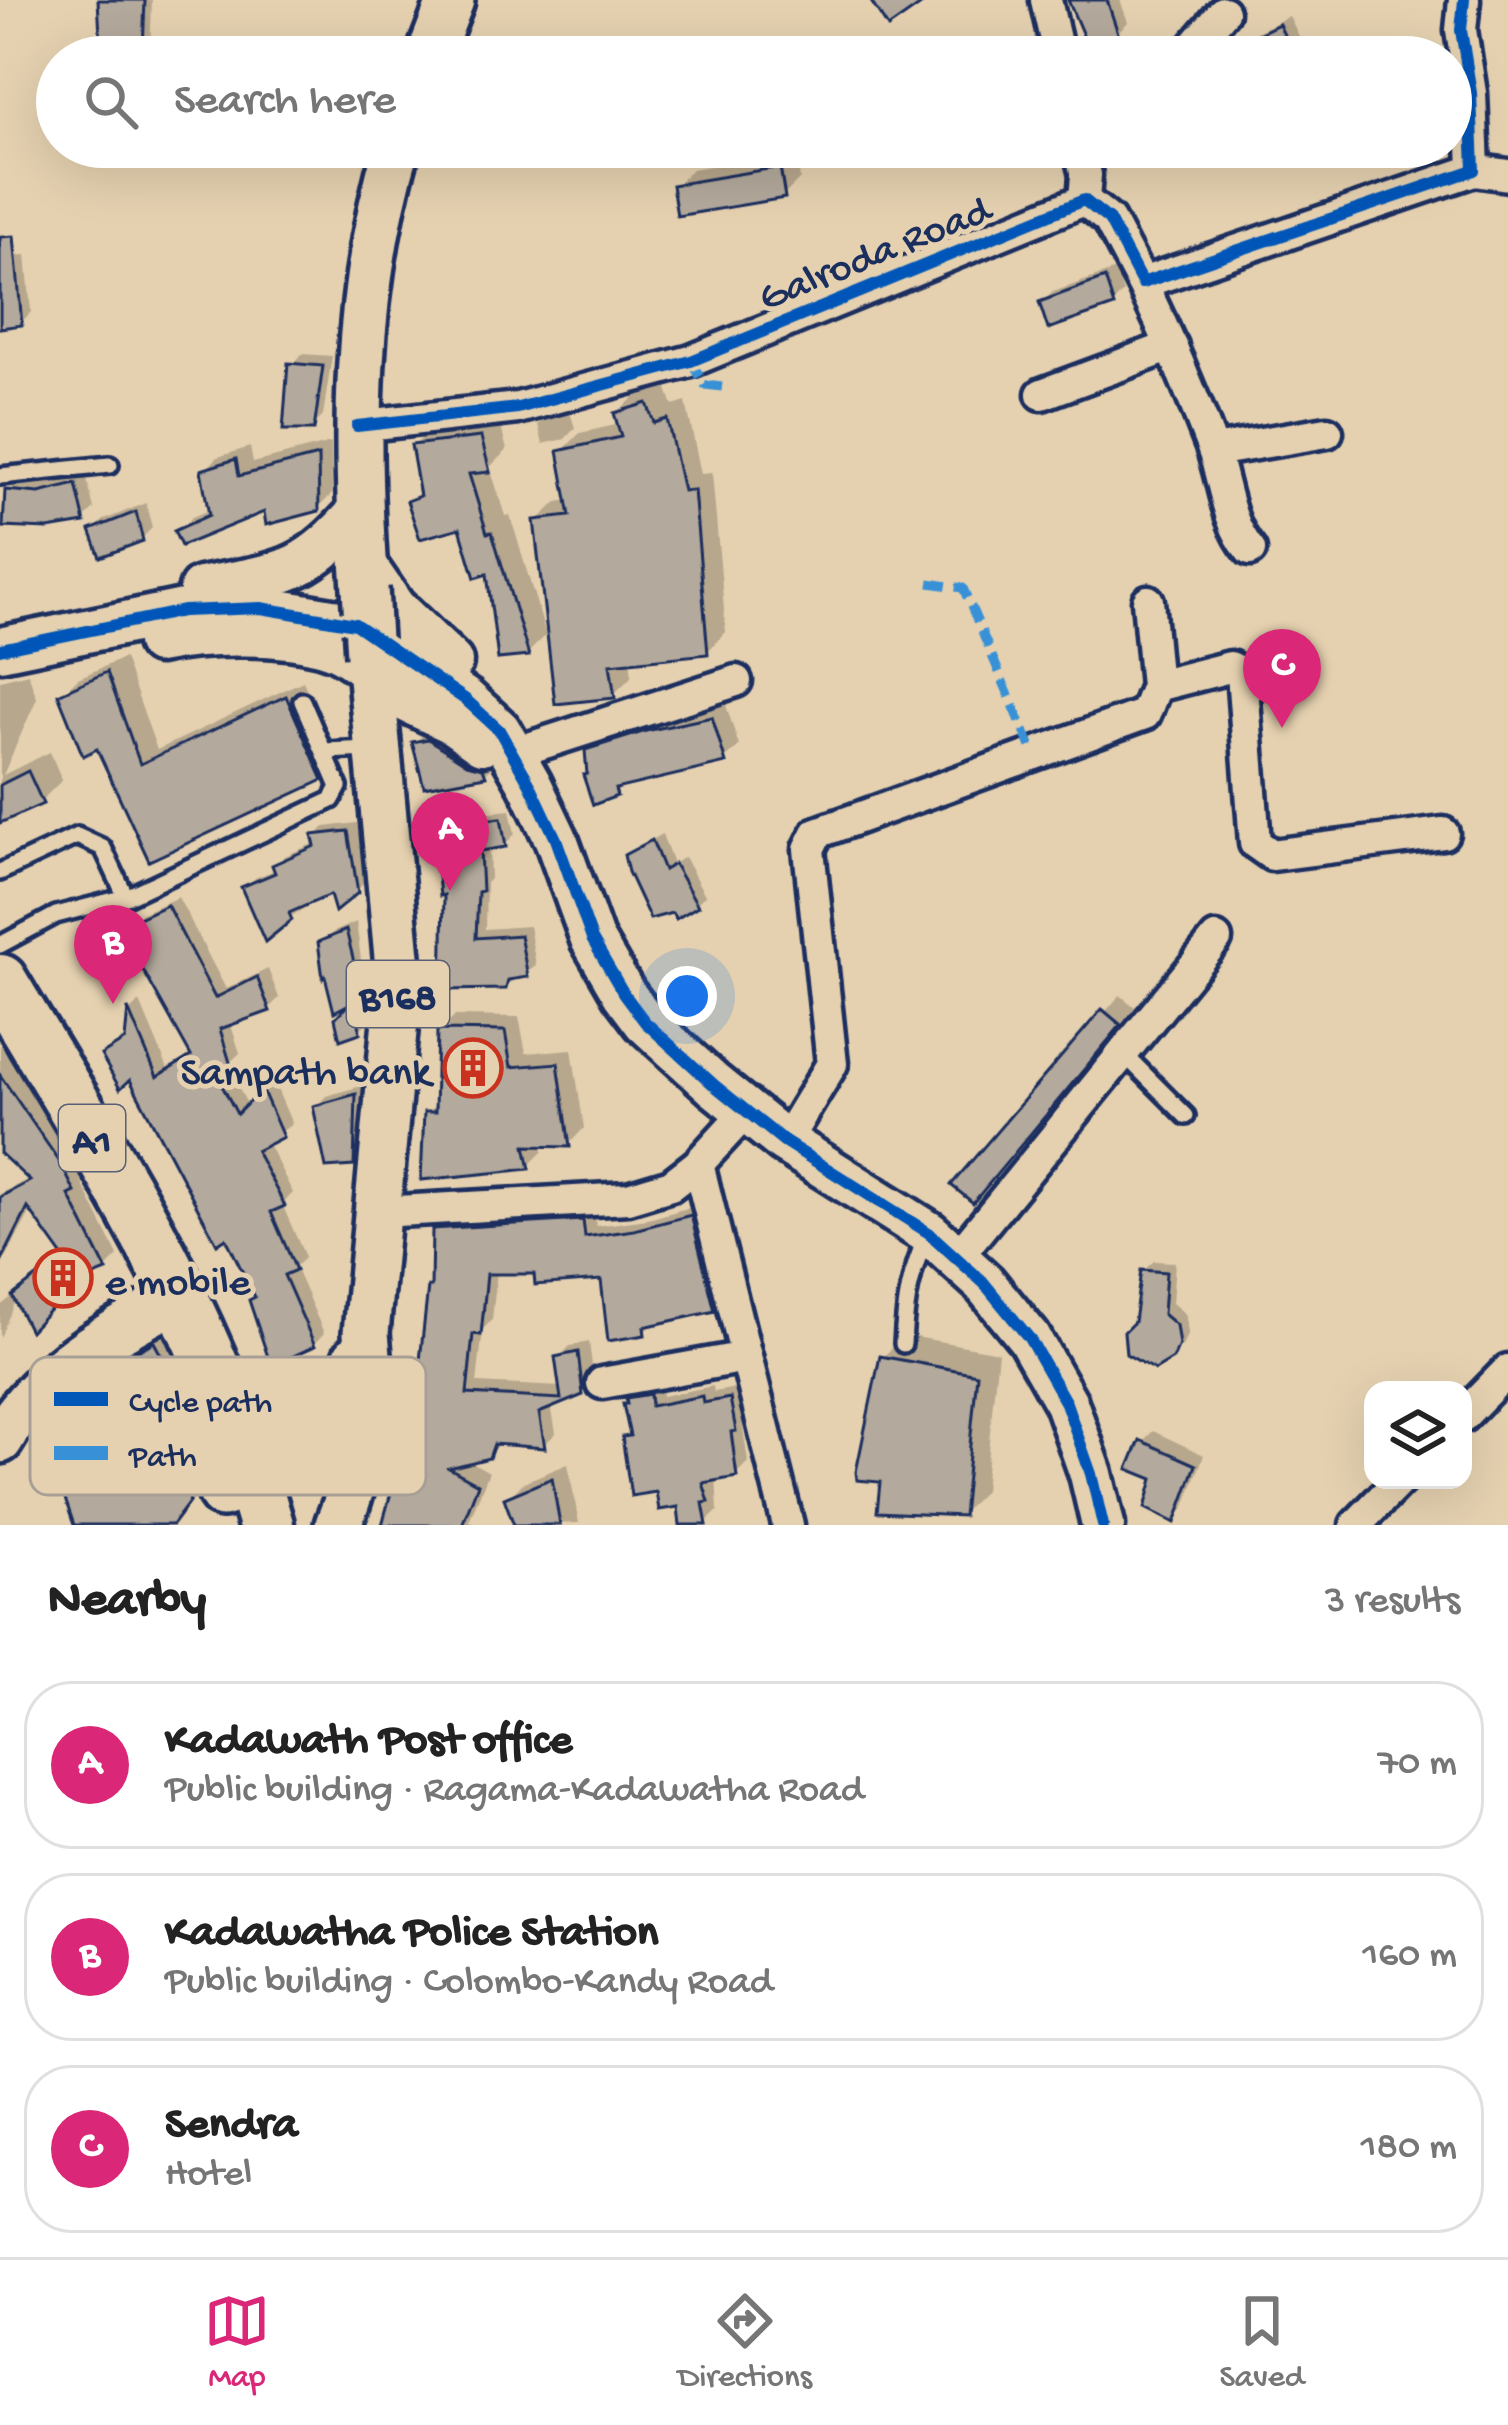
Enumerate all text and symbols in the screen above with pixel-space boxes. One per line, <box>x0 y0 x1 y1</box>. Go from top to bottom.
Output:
search box <box>36 36 1472 168</box>
icon: search <box>78 69 144 135</box>
text: Search here <box>174 76 396 129</box>
street label: Galroda Road <box>753 187 1002 326</box>
pin: C <box>1243 629 1321 728</box>
pin: A <box>411 792 489 891</box>
pin: B <box>74 905 152 1004</box>
road number: B168 <box>347 961 449 1027</box>
your location <box>657 966 717 1026</box>
building icon: Sampath bank <box>442 1037 504 1099</box>
place label: Sampath bank <box>181 1051 435 1100</box>
road number: A1 <box>59 1105 125 1171</box>
building icon: e mobile <box>32 1247 94 1309</box>
place label: e mobile <box>105 1261 252 1310</box>
legend <box>30 1357 426 1495</box>
map controls <box>1364 1381 1472 1489</box>
button: layers <box>1364 1381 1472 1489</box>
text: Cycle path <box>129 1386 272 1424</box>
text: Path <box>128 1440 197 1478</box>
text: Nearby <box>48 1573 206 1633</box>
text: 3 results <box>1325 1580 1460 1626</box>
text: Kadawath Post office <box>165 1716 572 1769</box>
text: A <box>78 1742 102 1788</box>
text: 70 m <box>1378 1742 1457 1788</box>
text: Public building · Ragama-Kadawatha Road <box>165 1769 864 1815</box>
text: Kadawatha Police Station <box>165 1908 658 1961</box>
text: B <box>80 1934 100 1980</box>
text: 160 m <box>1362 1934 1457 1980</box>
text: Public building · Colombo-Kandy Road <box>165 1961 773 2007</box>
text: Sendra <box>165 2100 298 2153</box>
text: C <box>79 2126 101 2172</box>
text: 180 m <box>1361 2126 1457 2172</box>
text: Hotel <box>165 2153 252 2199</box>
tab: Map <box>204 2288 270 2398</box>
tab: Directions <box>678 2288 812 2398</box>
tab: Saved <box>1220 2288 1304 2398</box>

